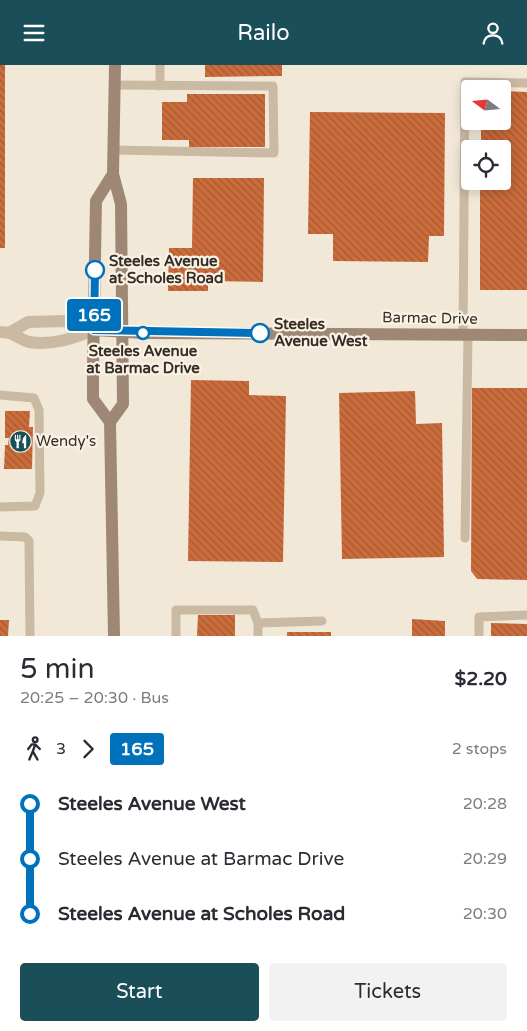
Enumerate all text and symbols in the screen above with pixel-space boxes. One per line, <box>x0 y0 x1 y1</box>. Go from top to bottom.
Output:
icon: menu <box>20 19 48 47</box>
icon: person <box>479 19 507 47</box>
text: Railo <box>237 20 290 46</box>
north arrow <box>461 80 511 130</box>
map controls <box>461 80 511 190</box>
button: locate <box>461 140 511 190</box>
place label: Steeles Avenue at Scholes Road <box>109 252 223 287</box>
marker: Steeles Avenue at Scholes Road <box>85 260 105 280</box>
line badge: 165 <box>65 299 123 331</box>
text: 165 <box>77 304 111 326</box>
street label: Barmac Drive <box>382 308 478 328</box>
place label: Steeles Avenue West <box>274 315 368 350</box>
marker: Steeles Avenue West <box>250 323 270 343</box>
marker: Steeles Avenue at Barmac Drive <box>136 326 150 340</box>
place label: Steeles Avenue at Barmac Drive <box>86 342 200 377</box>
restaurant icon: Wendy's <box>8 429 32 453</box>
place label: Wendy's <box>36 432 96 450</box>
text: 5 min <box>20 652 95 686</box>
text: $2.20 <box>455 668 507 690</box>
text: 20:25 – 20:30 · Bus <box>20 688 169 708</box>
icon: walk <box>20 735 48 763</box>
icon: forward <box>74 735 102 763</box>
text: 165 <box>120 738 154 760</box>
text: 3 <box>56 739 66 759</box>
text: 2 stops <box>452 739 507 759</box>
text: Steeles Avenue West <box>58 793 246 815</box>
text: 20:28 <box>463 794 507 814</box>
text: Steeles Avenue at Barmac Drive <box>58 848 344 870</box>
text: 20:29 <box>463 849 507 869</box>
text: Steeles Avenue at Scholes Road <box>58 903 345 925</box>
text: 20:30 <box>463 904 507 924</box>
button: Start <box>20 963 259 1021</box>
button: Tickets <box>269 963 507 1021</box>

